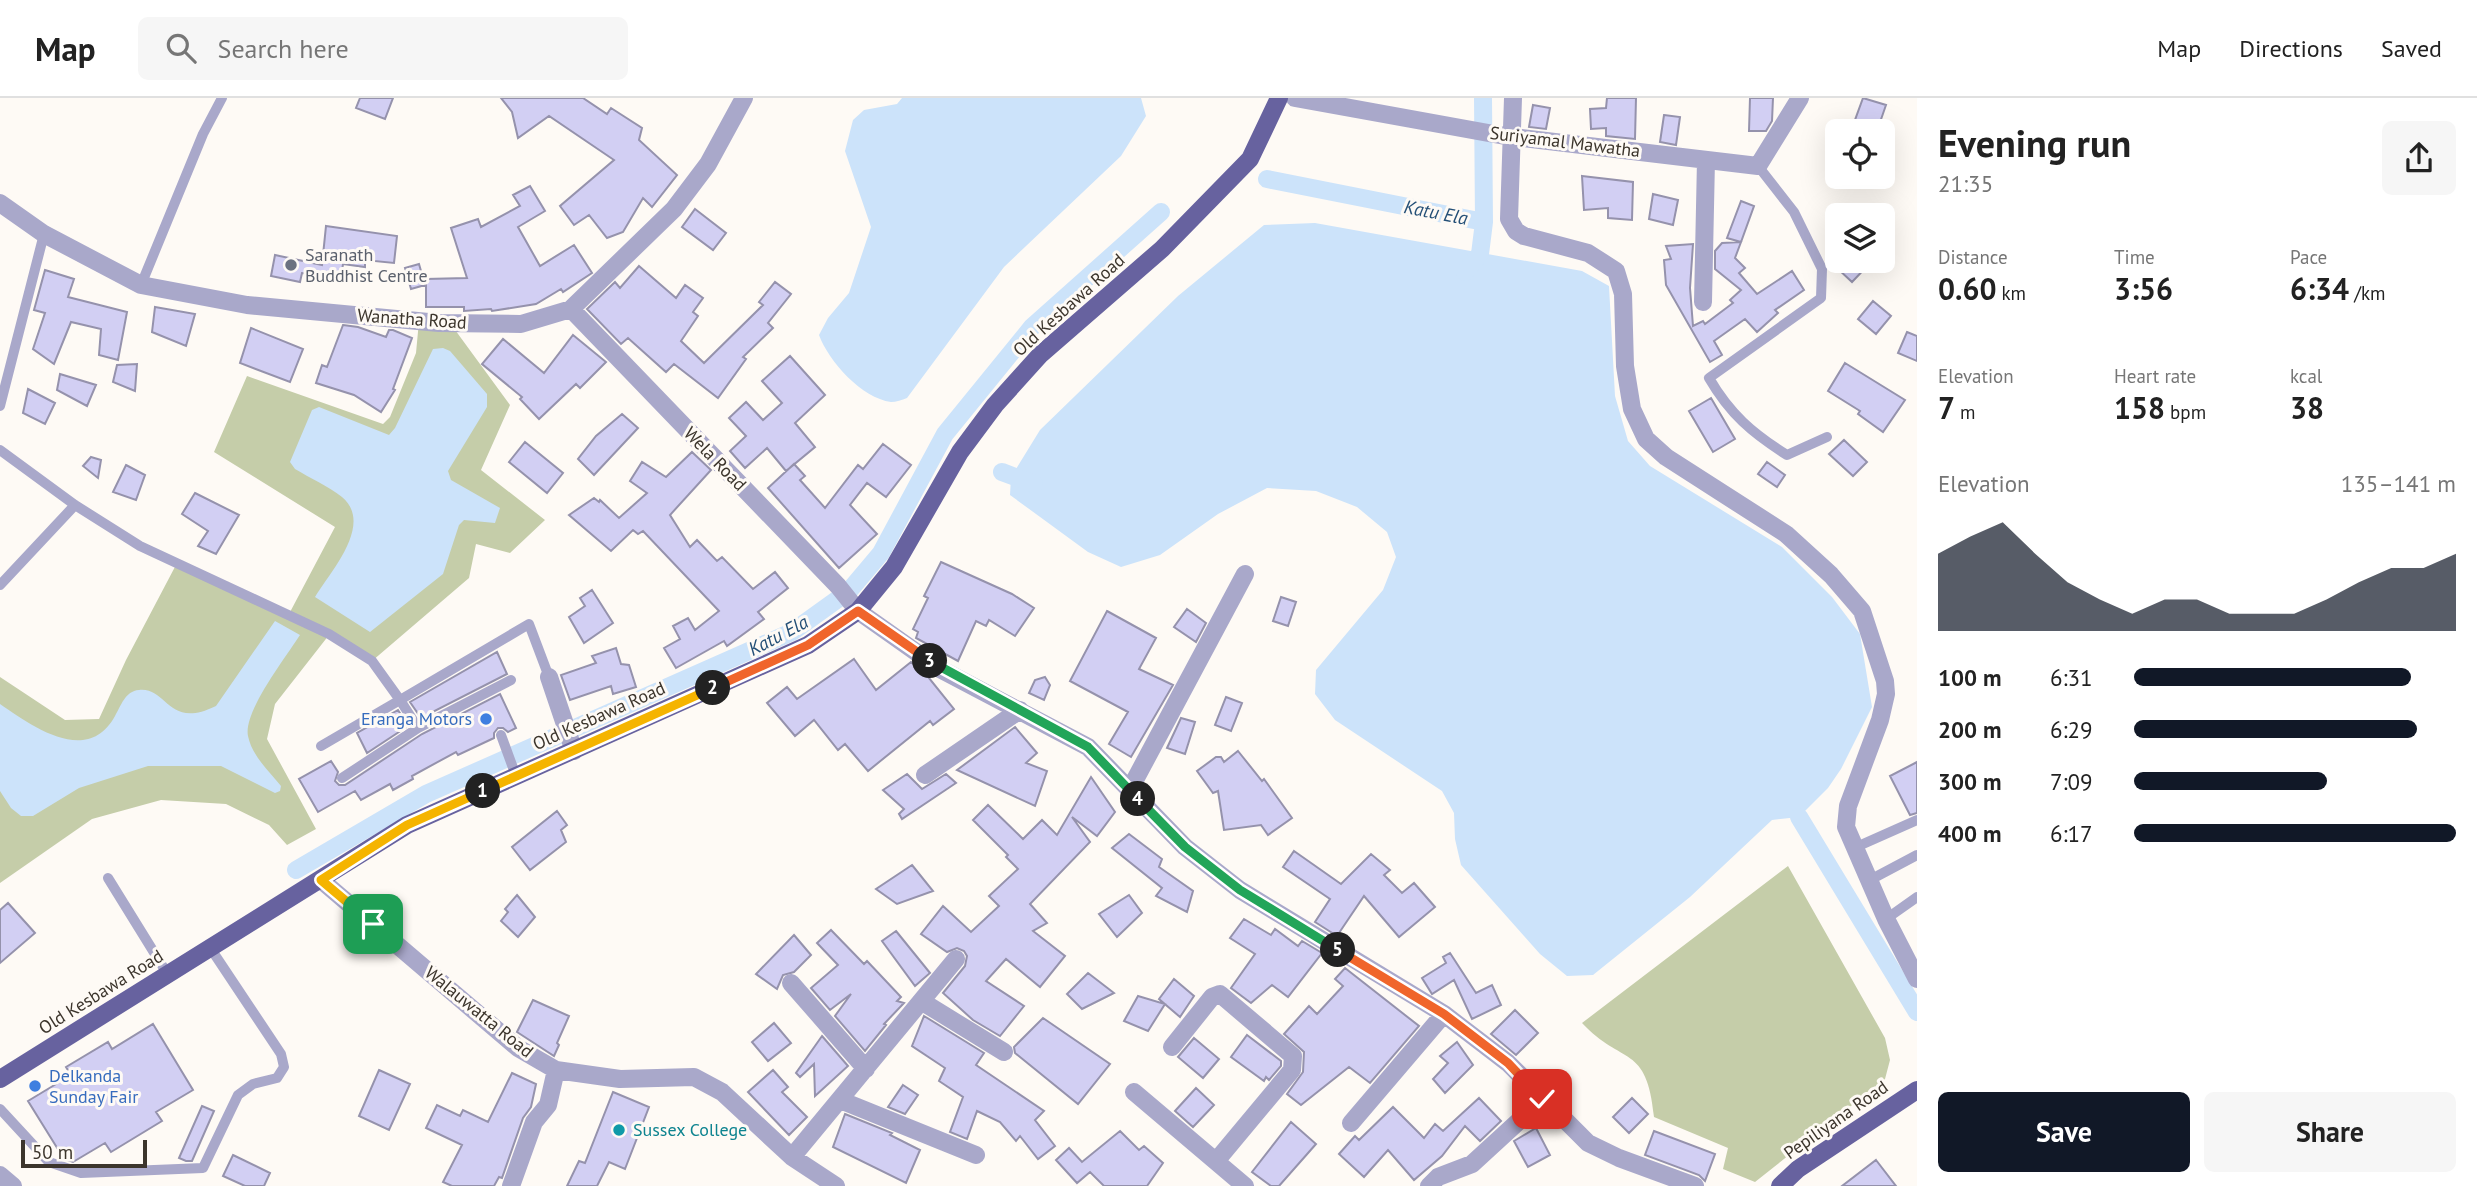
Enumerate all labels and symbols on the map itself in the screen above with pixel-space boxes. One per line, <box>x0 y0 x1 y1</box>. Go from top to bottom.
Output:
street label: Suriyamal Mawatha <box>1489 121 1642 162</box>
water label: Katu Ela <box>1402 194 1471 230</box>
place label: Saranath Buddhist Centre <box>305 243 428 287</box>
street label: Old Kesbawa Road <box>1008 248 1129 361</box>
marker: Saranath Buddhist Centre <box>283 257 299 273</box>
street label: Wanatha Road <box>357 303 468 334</box>
street label: Wela Road <box>679 422 752 496</box>
water label: Katu Ela <box>744 609 813 661</box>
pin: 3 <box>912 644 948 678</box>
pin: 2 <box>696 670 730 706</box>
street label: Old Kesbawa Road <box>529 676 669 755</box>
place label: Eranga Motors <box>361 707 472 730</box>
marker: Eranga Motors <box>478 711 494 727</box>
pin: 1 <box>466 774 500 808</box>
pin: 4 <box>1120 782 1156 816</box>
pin <box>343 894 403 954</box>
pin: 5 <box>1320 932 1356 968</box>
street label: Old Kesbawa Road <box>34 944 167 1039</box>
street label: Walauwatta Road <box>420 961 538 1062</box>
place label: Delkanda Sunday Fair <box>49 1064 138 1108</box>
pin <box>1512 1069 1572 1129</box>
street label: Pepiliyana Road <box>1779 1075 1892 1164</box>
marker: Delkanda Sunday Fair <box>27 1078 43 1094</box>
place label: Sussex College <box>633 1118 747 1141</box>
marker: Sussex College <box>611 1122 627 1138</box>
scale bar <box>21 1137 147 1169</box>

